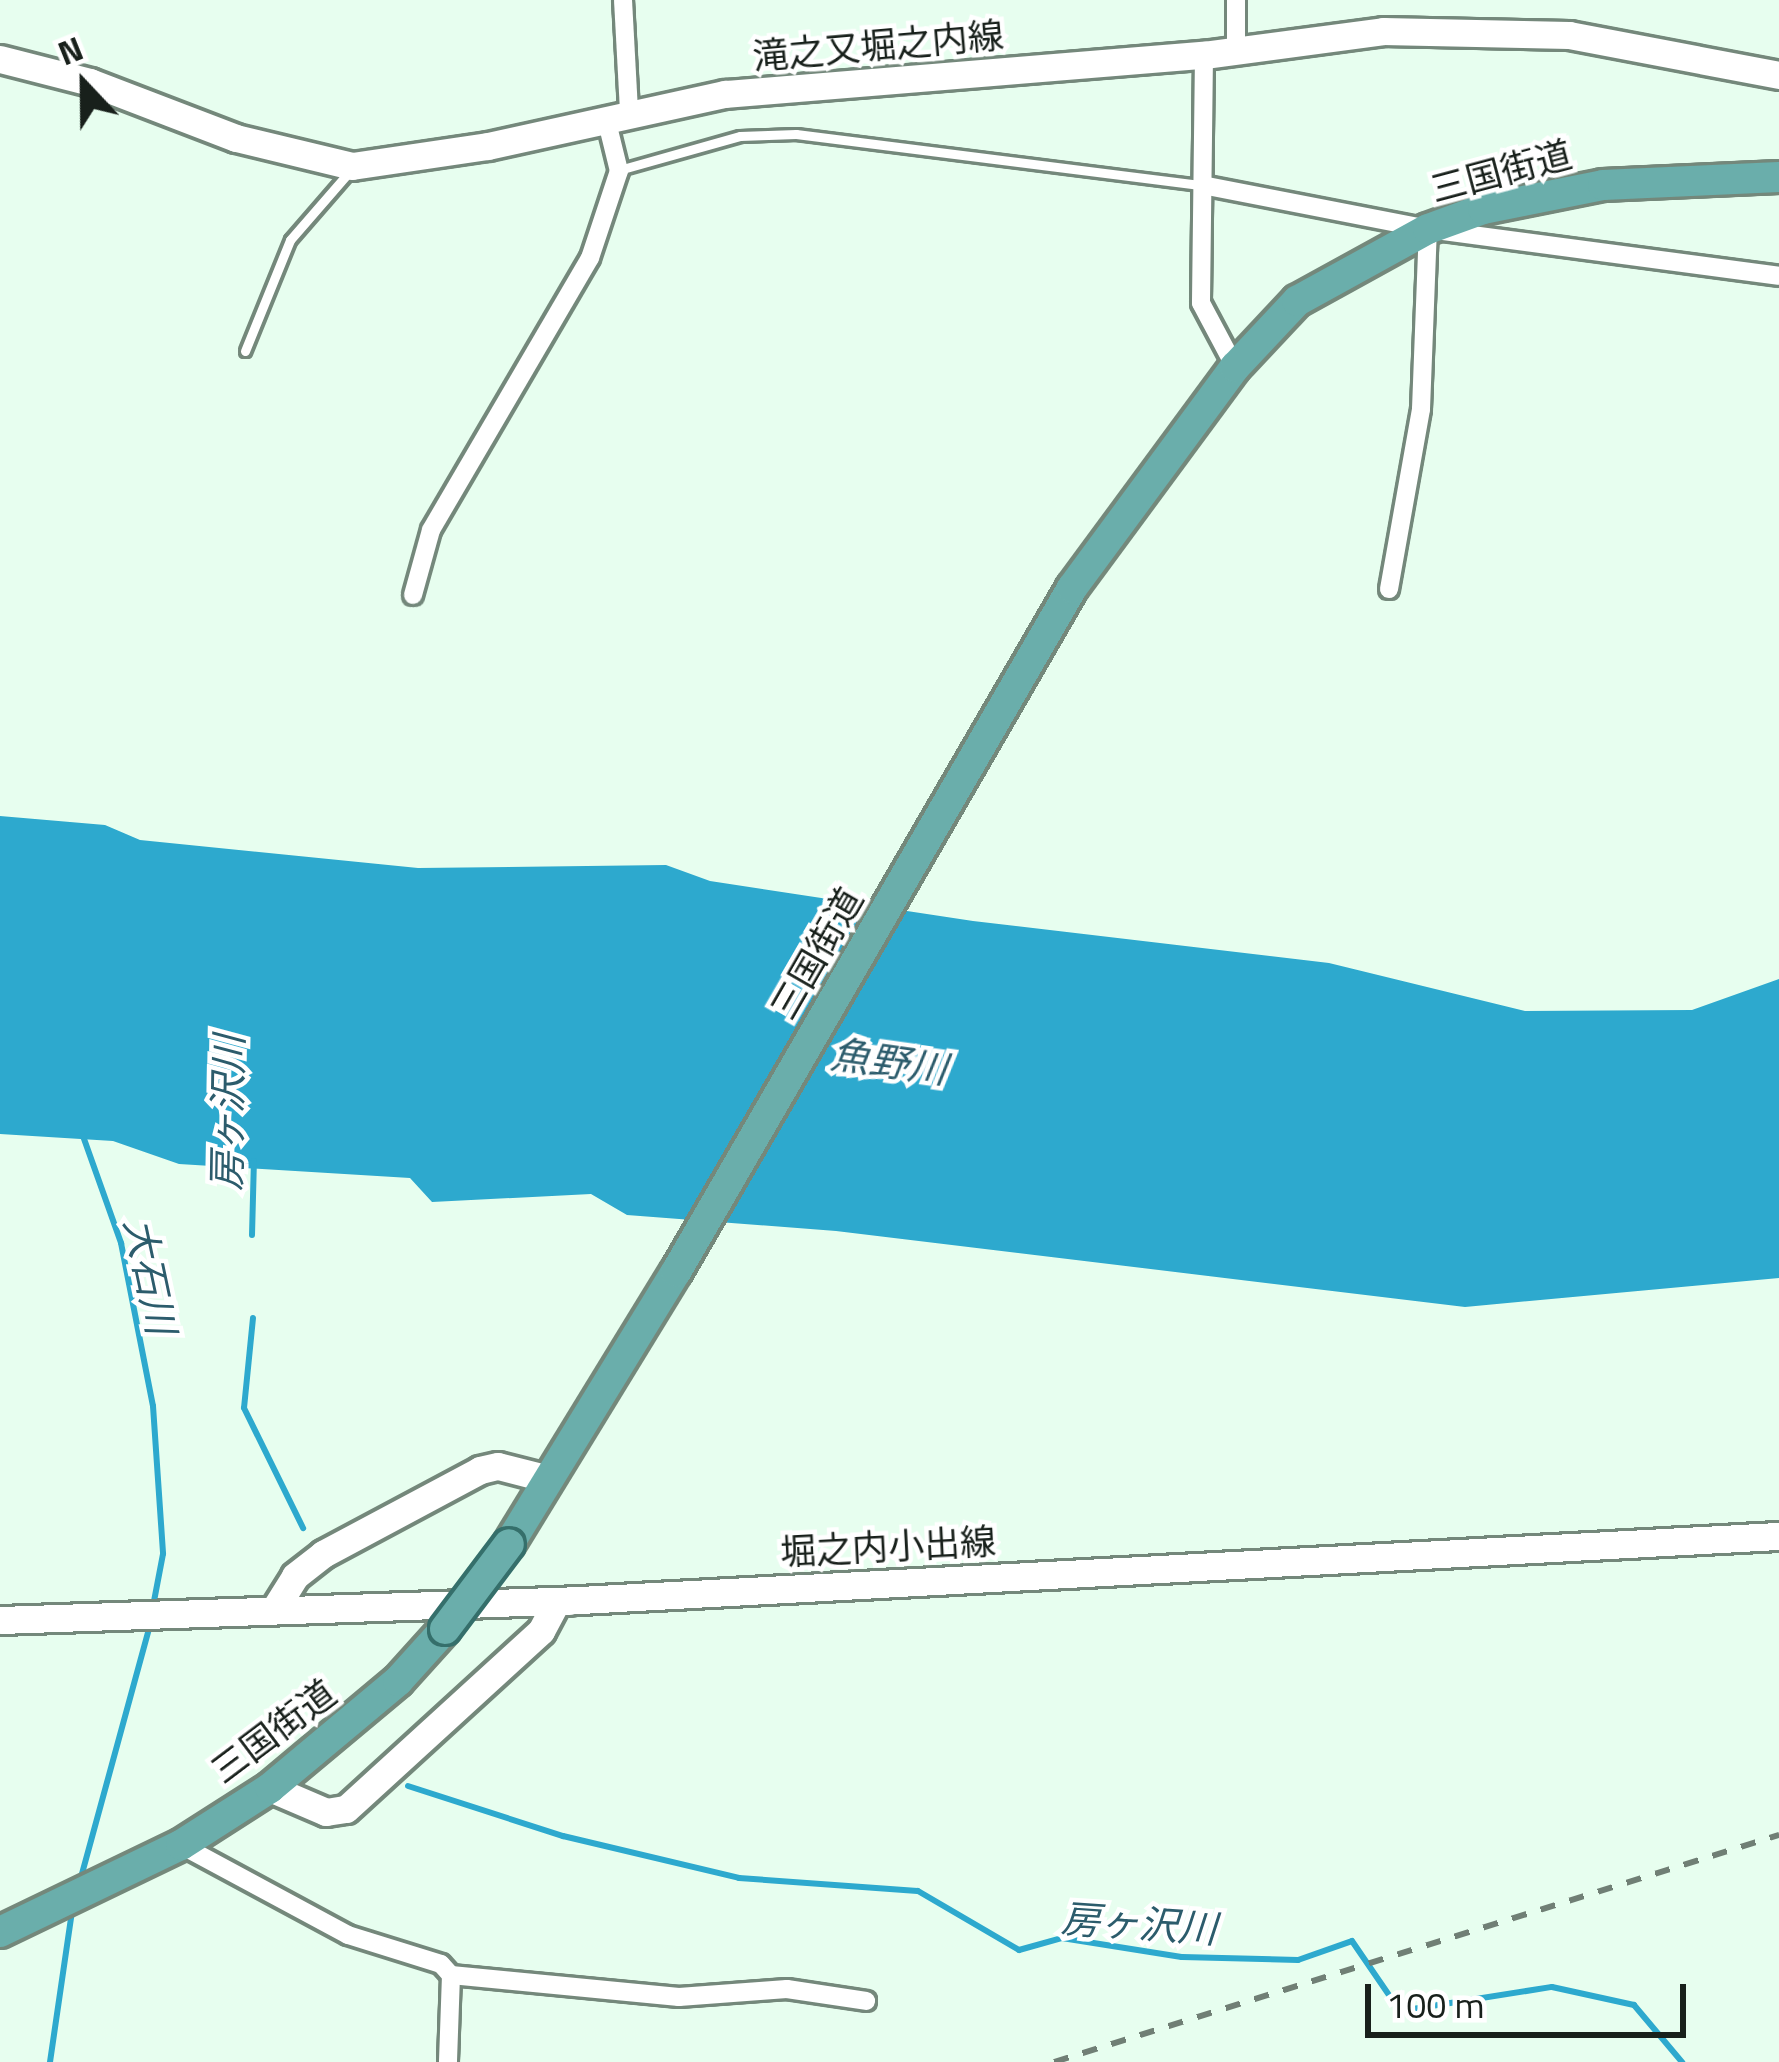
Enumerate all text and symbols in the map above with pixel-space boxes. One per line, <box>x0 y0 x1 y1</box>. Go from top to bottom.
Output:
street label: 滝之又堀之内線 <box>751 13 1005 77</box>
text: N <box>51 23 90 78</box>
north arrow <box>24 24 144 144</box>
street label: 三国街道 <box>1426 132 1576 210</box>
street label: 三国街道 <box>761 880 871 1026</box>
water label: 魚野川 <box>828 1031 950 1093</box>
water label: 房ヶ沢川 <box>203 1035 253 1191</box>
water label: 大石川 <box>115 1214 185 1338</box>
street label: 堀之内小出線 <box>779 1519 997 1573</box>
street label: 三国街道 <box>202 1670 344 1792</box>
water label: 房ヶ沢川 <box>1060 1895 1218 1953</box>
scale bar <box>1371 1960 1692 2034</box>
text: 100 m <box>1386 1977 1485 2032</box>

